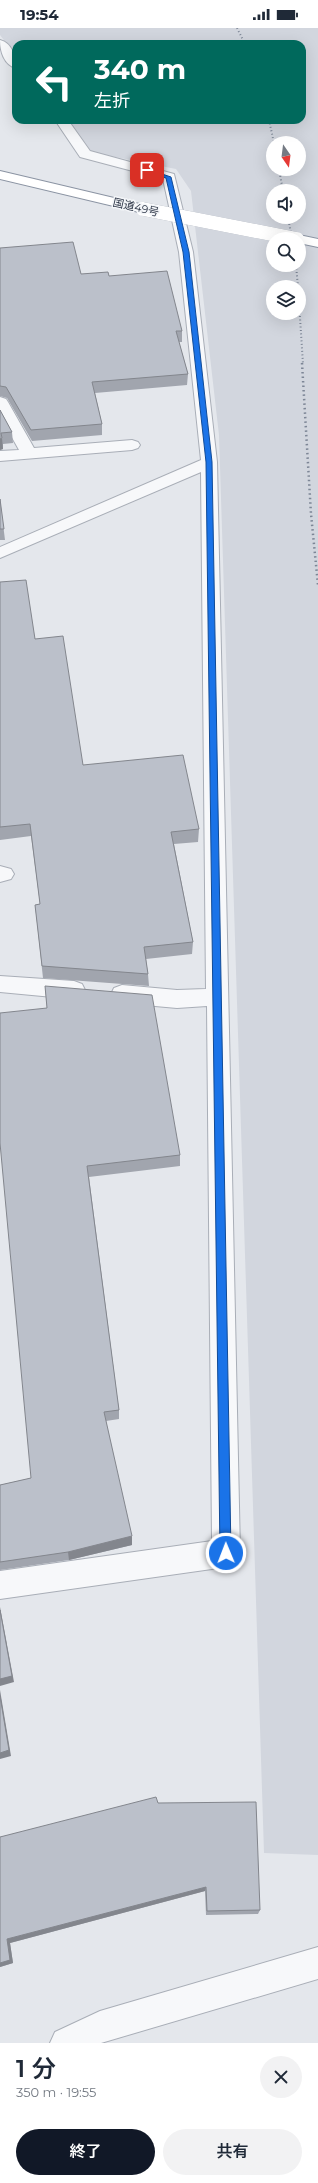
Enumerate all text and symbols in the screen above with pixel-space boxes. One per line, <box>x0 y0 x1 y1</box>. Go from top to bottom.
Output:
text: 19:54 <box>20 5 59 24</box>
text: 340 m <box>94 52 186 86</box>
icon: left <box>28 56 80 108</box>
text: 左折 <box>94 90 130 112</box>
north arrow <box>266 136 306 176</box>
map controls <box>266 136 306 320</box>
pin <box>130 153 164 187</box>
icon: arrive <box>136 159 158 181</box>
button: sound <box>266 184 306 224</box>
street label: 国道49号 <box>112 195 160 219</box>
button: search <box>266 232 306 272</box>
button: layers <box>266 280 306 320</box>
position arrow <box>205 1532 247 1574</box>
text: 1 分 <box>16 2054 56 2083</box>
button: close <box>260 2056 302 2098</box>
text: 350 m · 19:55 <box>16 2084 96 2100</box>
button: 終了 <box>16 2129 155 2175</box>
button: 共有 <box>163 2129 302 2175</box>

